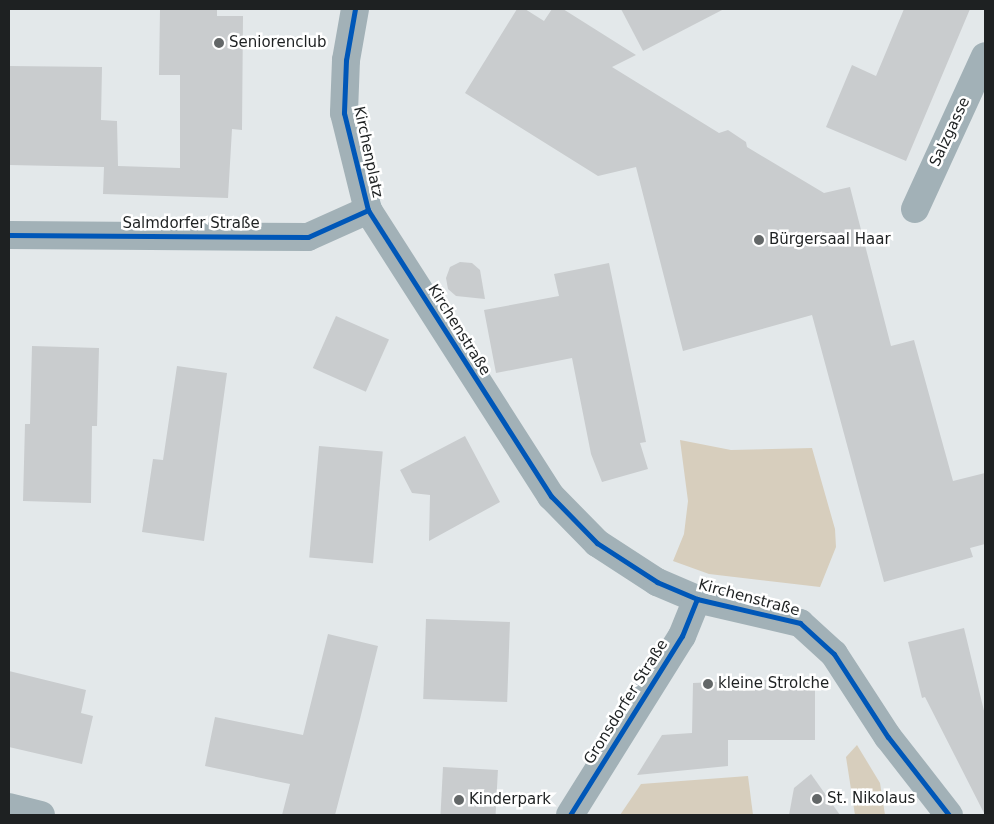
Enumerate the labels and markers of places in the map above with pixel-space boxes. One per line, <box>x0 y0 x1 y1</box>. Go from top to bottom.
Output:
place label: Seniorenclub <box>229 34 327 52</box>
marker: Seniorenclub <box>213 37 225 49</box>
place label: Bürgersaal Haar <box>769 231 891 249</box>
marker: Bürgersaal Haar <box>753 234 765 246</box>
place label: kleine Strolche <box>718 675 829 693</box>
marker: kleine Strolche <box>702 678 714 690</box>
place label: St. Nikolaus <box>827 790 915 808</box>
place label: Kinderpark <box>469 791 551 809</box>
marker: St. Nikolaus <box>811 793 823 805</box>
marker: Kinderpark <box>453 794 465 806</box>

